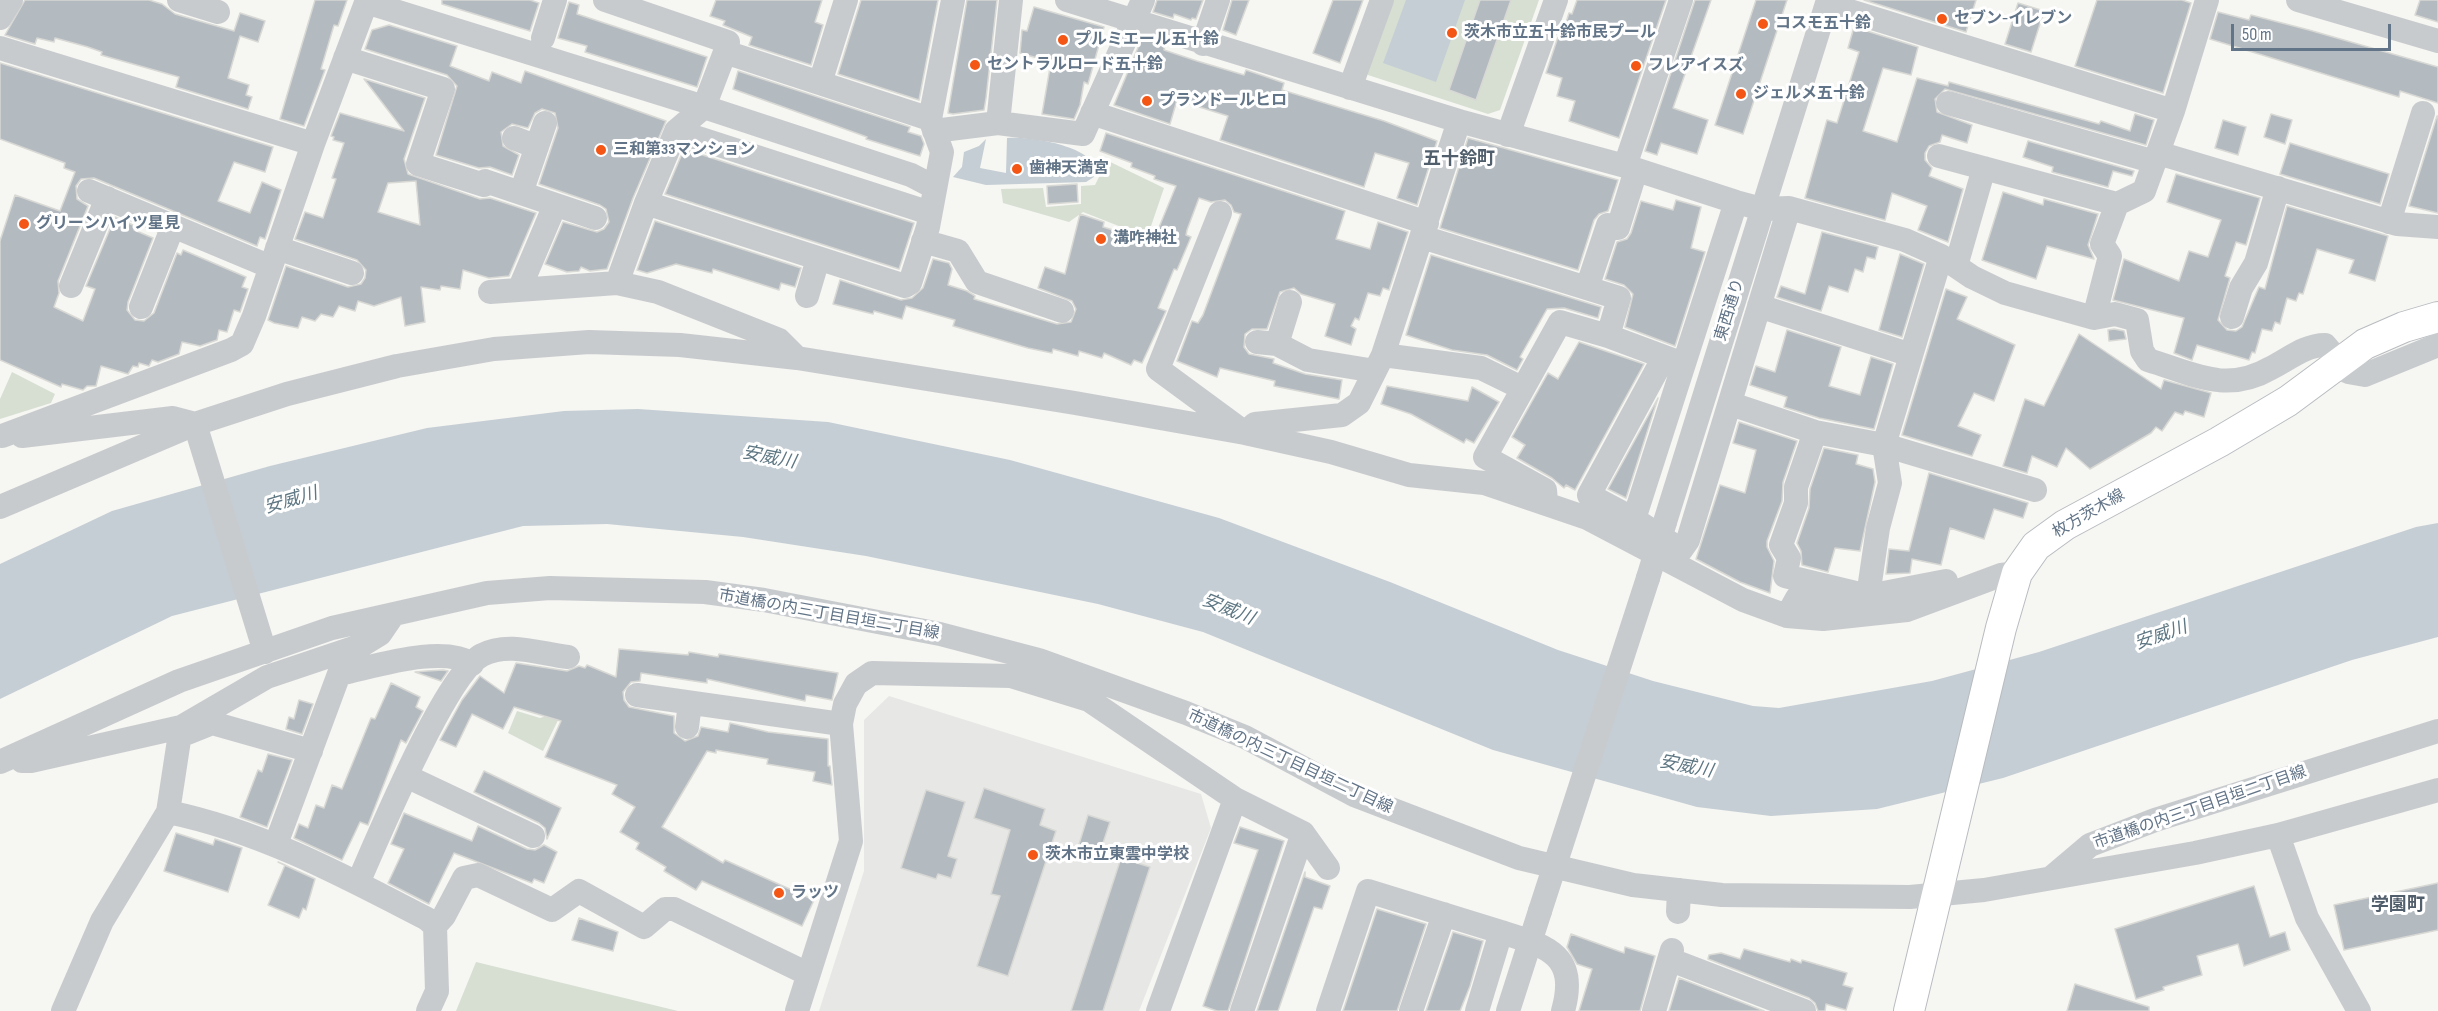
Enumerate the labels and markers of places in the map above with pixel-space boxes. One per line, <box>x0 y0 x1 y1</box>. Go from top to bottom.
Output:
place label: セブン-イレブン <box>1954 9 2072 29</box>
marker: セブン-イレブン <box>1935 12 1949 26</box>
place label: コスモ五十鈴 <box>1775 14 1871 34</box>
marker: コスモ五十鈴 <box>1756 17 1770 31</box>
place label: 茨木市立五十鈴市民プール <box>1464 23 1656 43</box>
marker: 茨木市立五十鈴市民プール <box>1445 26 1459 40</box>
place label: プルミエール五十鈴 <box>1075 30 1219 50</box>
marker: プルミエール五十鈴 <box>1056 33 1070 47</box>
place label: セントラルロード五十鈴 <box>987 55 1163 75</box>
place label: フレアイスズ <box>1648 56 1744 76</box>
marker: セントラルロード五十鈴 <box>968 58 982 72</box>
marker: フレアイスズ <box>1629 59 1643 73</box>
place label: ジェルメ五十鈴 <box>1753 84 1865 104</box>
marker: ジェルメ五十鈴 <box>1734 87 1748 101</box>
place label: プランドールヒロ <box>1159 91 1287 111</box>
marker: プランドールヒロ <box>1140 94 1154 108</box>
place label: 三和第33マンション <box>613 140 755 160</box>
marker: 三和第33マンション <box>594 143 608 157</box>
place label: 歯神天満宮 <box>1029 159 1109 179</box>
marker: 歯神天満宮 <box>1010 162 1024 176</box>
place label: グリーンハイツ星見 <box>36 214 180 234</box>
marker: グリーンハイツ星見 <box>17 217 31 231</box>
place label: 溝咋神社 <box>1113 229 1177 249</box>
marker: 溝咋神社 <box>1094 232 1108 246</box>
place label: 茨木市立東雲中学校 <box>1045 845 1189 865</box>
marker: 茨木市立東雲中学校 <box>1026 848 1040 862</box>
place label: ラッツ <box>791 883 839 903</box>
marker: ラッツ <box>772 886 786 900</box>

